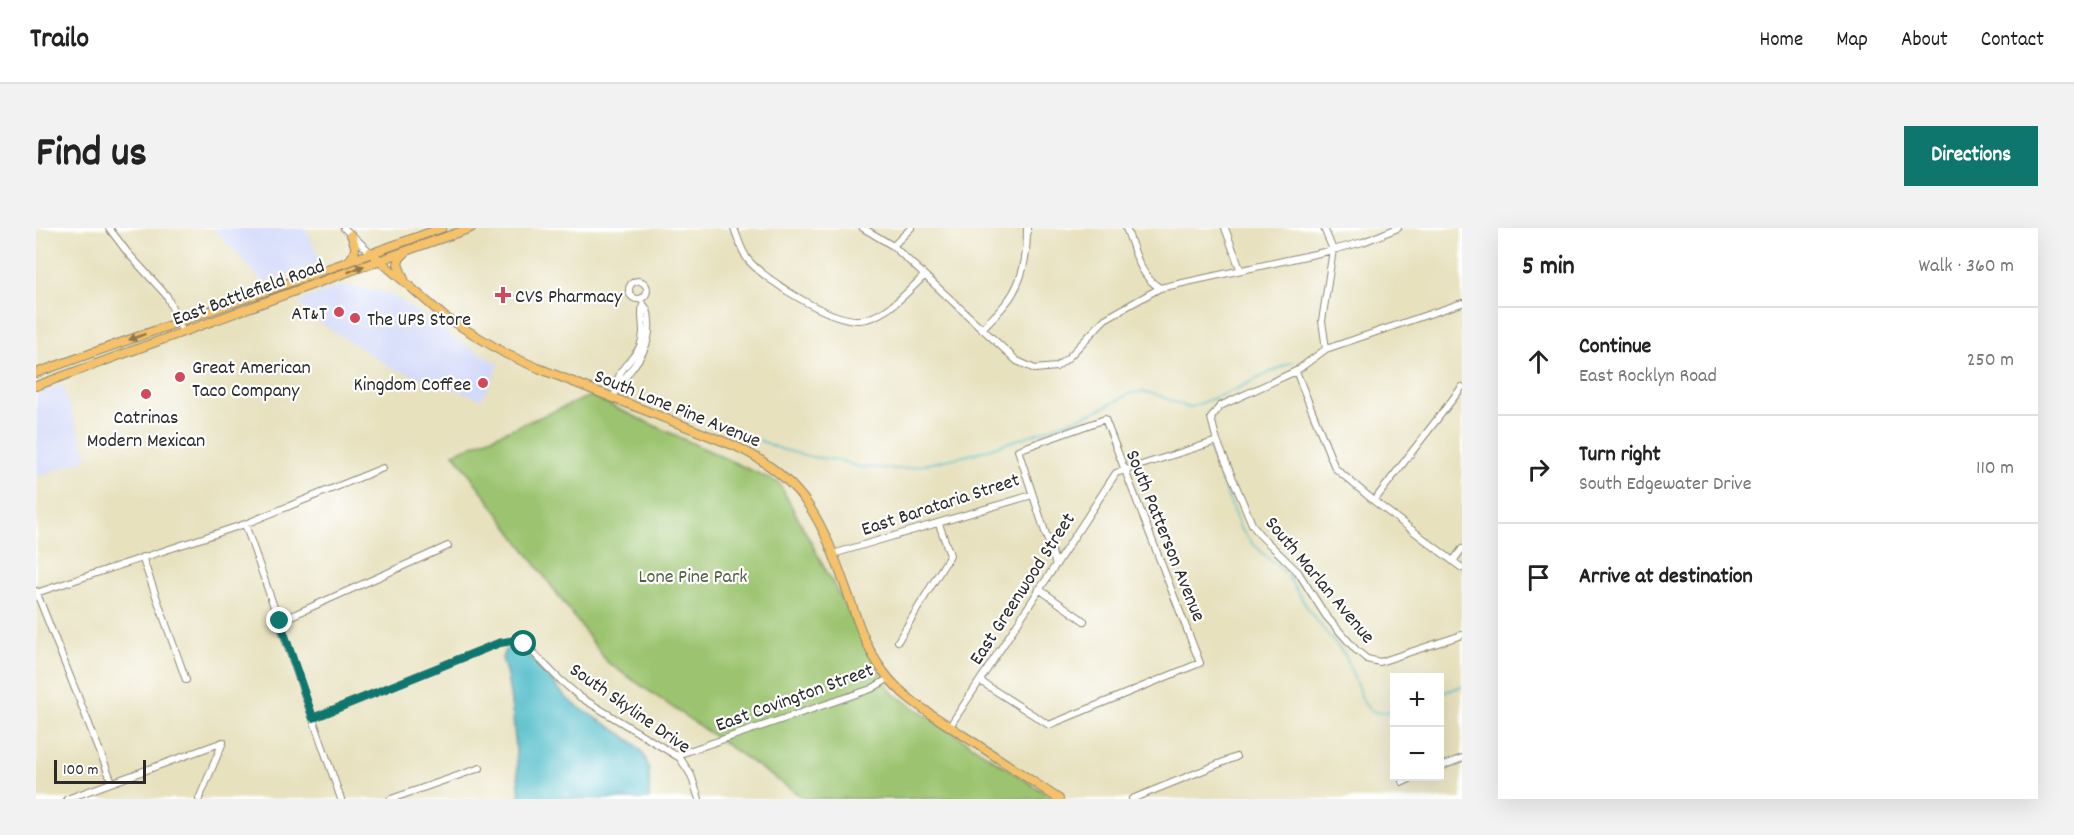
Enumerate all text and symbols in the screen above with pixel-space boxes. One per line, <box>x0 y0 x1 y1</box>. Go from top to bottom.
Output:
text: Trailo <box>30 21 89 61</box>
text: Home <box>1759 26 1803 56</box>
text: Map <box>1836 26 1868 56</box>
text: About <box>1901 26 1948 56</box>
text: Contact <box>1981 26 2044 56</box>
text: Find us <box>36 126 147 186</box>
button: Directions <box>1904 126 2038 186</box>
text: 5 min <box>1522 249 1575 286</box>
street label: East Battlefield Road <box>169 253 329 334</box>
text: Walk · 360 m <box>1919 253 2014 281</box>
one-way arrow <box>348 264 366 274</box>
place label: CVS Pharmacy <box>515 284 623 312</box>
marker: CVS Pharmacy <box>496 288 510 302</box>
place label: AT&T <box>291 301 327 329</box>
marker: AT&T <box>332 305 346 319</box>
place label: The UPS Store <box>367 307 471 335</box>
marker: The UPS Store <box>348 311 362 325</box>
one-way arrow <box>128 332 146 342</box>
text: Continue <box>1579 332 1651 363</box>
icon: ahead <box>1522 345 1555 378</box>
text: 250 m <box>1967 347 2014 375</box>
place label: Great American Taco Company <box>192 355 311 406</box>
text: East Rocklyn Road <box>1579 363 1717 391</box>
street label: South Lone Pine Avenue <box>589 364 764 456</box>
marker: Great American Taco Company <box>173 370 187 384</box>
place label: Kingdom Coffee <box>354 372 471 400</box>
marker: Kingdom Coffee <box>476 376 490 390</box>
marker: Catrinas Modern Mexican <box>139 387 153 401</box>
place label: Catrinas Modern Mexican <box>87 405 205 456</box>
text: Turn right <box>1579 440 1661 471</box>
street label: South Patterson Avenue <box>1117 446 1212 626</box>
icon: right <box>1522 453 1555 486</box>
text: 110 m <box>1976 455 2014 483</box>
street label: East Barataria Street <box>858 467 1024 545</box>
text: South Edgewater Drive <box>1579 471 1751 499</box>
street label: East Greenwood Street <box>964 508 1083 671</box>
street label: South Marlan Avenue <box>1257 511 1381 651</box>
icon: arrive <box>1522 561 1555 594</box>
text: Arrive at destination <box>1579 562 1753 593</box>
park label: Lone Pine Park <box>638 564 748 592</box>
route end <box>266 607 292 633</box>
route start <box>510 630 536 656</box>
street label: South Skyline Drive <box>563 657 696 762</box>
street label: East Covington Street <box>712 657 878 740</box>
map controls <box>1390 673 1444 781</box>
button: + <box>1390 673 1444 727</box>
button: − <box>1390 727 1444 781</box>
scale bar <box>54 757 146 784</box>
text: 100 m <box>63 759 99 782</box>

